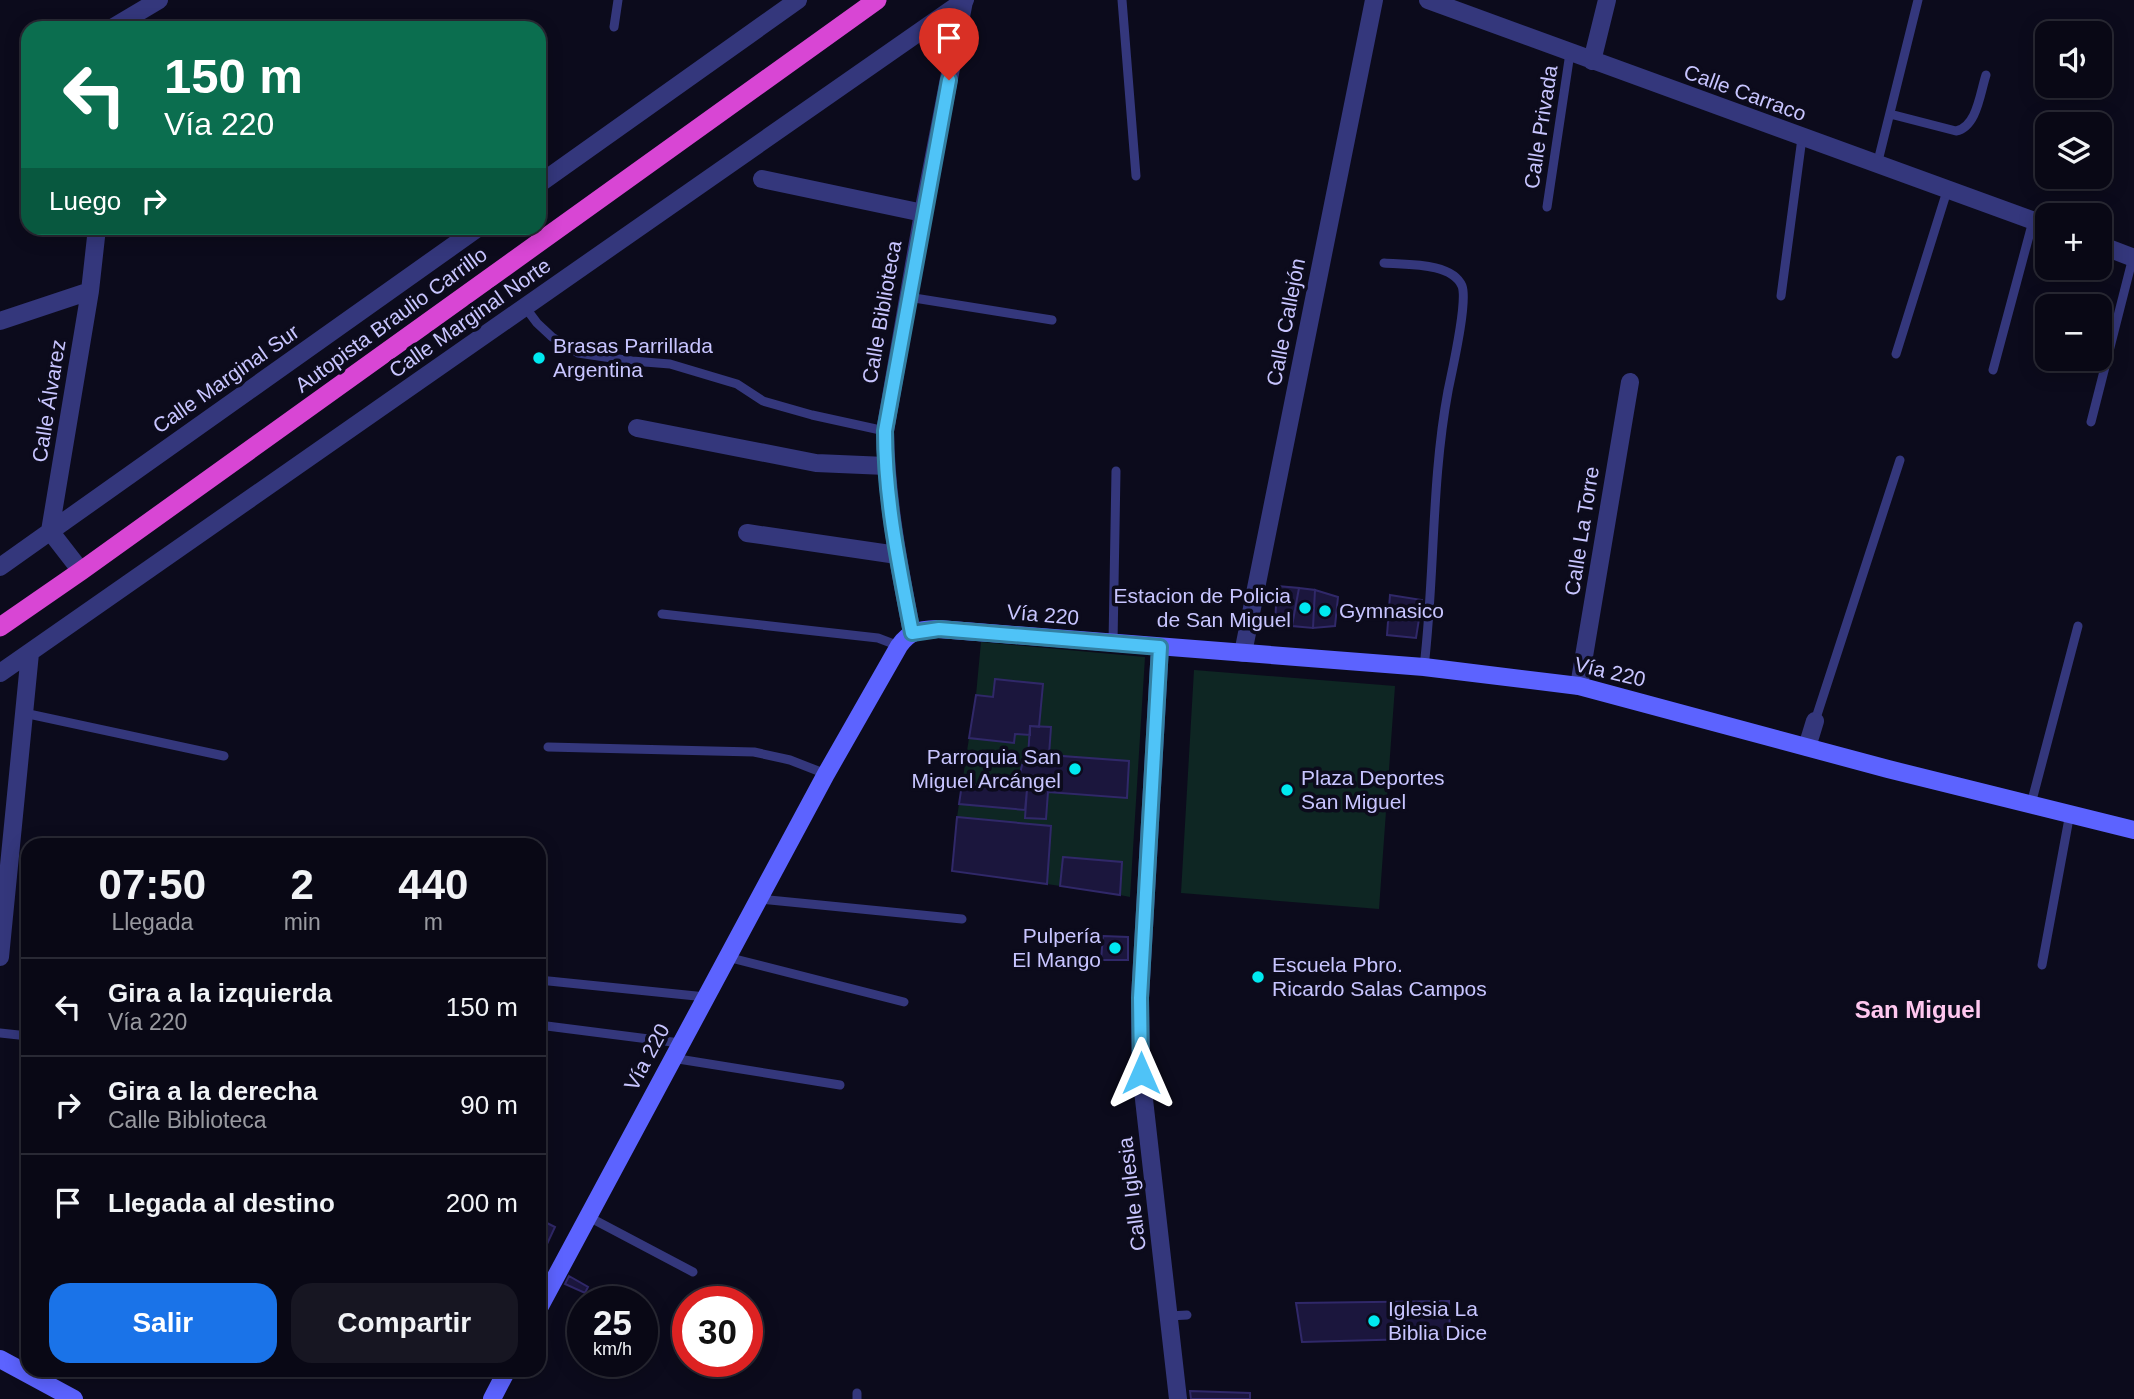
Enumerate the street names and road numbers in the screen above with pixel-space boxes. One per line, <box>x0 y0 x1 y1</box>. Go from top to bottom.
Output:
street label: Calle Carraco <box>1681 60 1809 125</box>
street label: Calle Privada <box>1519 63 1562 190</box>
street label: Calle Biblioteca <box>858 238 905 385</box>
street label: Autopista Braulio Carrillo <box>290 242 491 397</box>
street label: Calle Marginal Norte <box>385 253 555 382</box>
street label: Calle Callejón <box>1262 256 1309 388</box>
street label: Calle Marginal Sur <box>148 320 303 438</box>
street label: Calle Álvarez <box>27 338 70 464</box>
street label: Calle La Torre <box>1560 465 1603 597</box>
street label: Vía 220 <box>1006 600 1080 629</box>
street label: Vía 220 <box>1572 652 1648 691</box>
street label: Vía 220 <box>619 1019 674 1094</box>
street label: Calle Iglesia <box>1113 1136 1150 1252</box>

